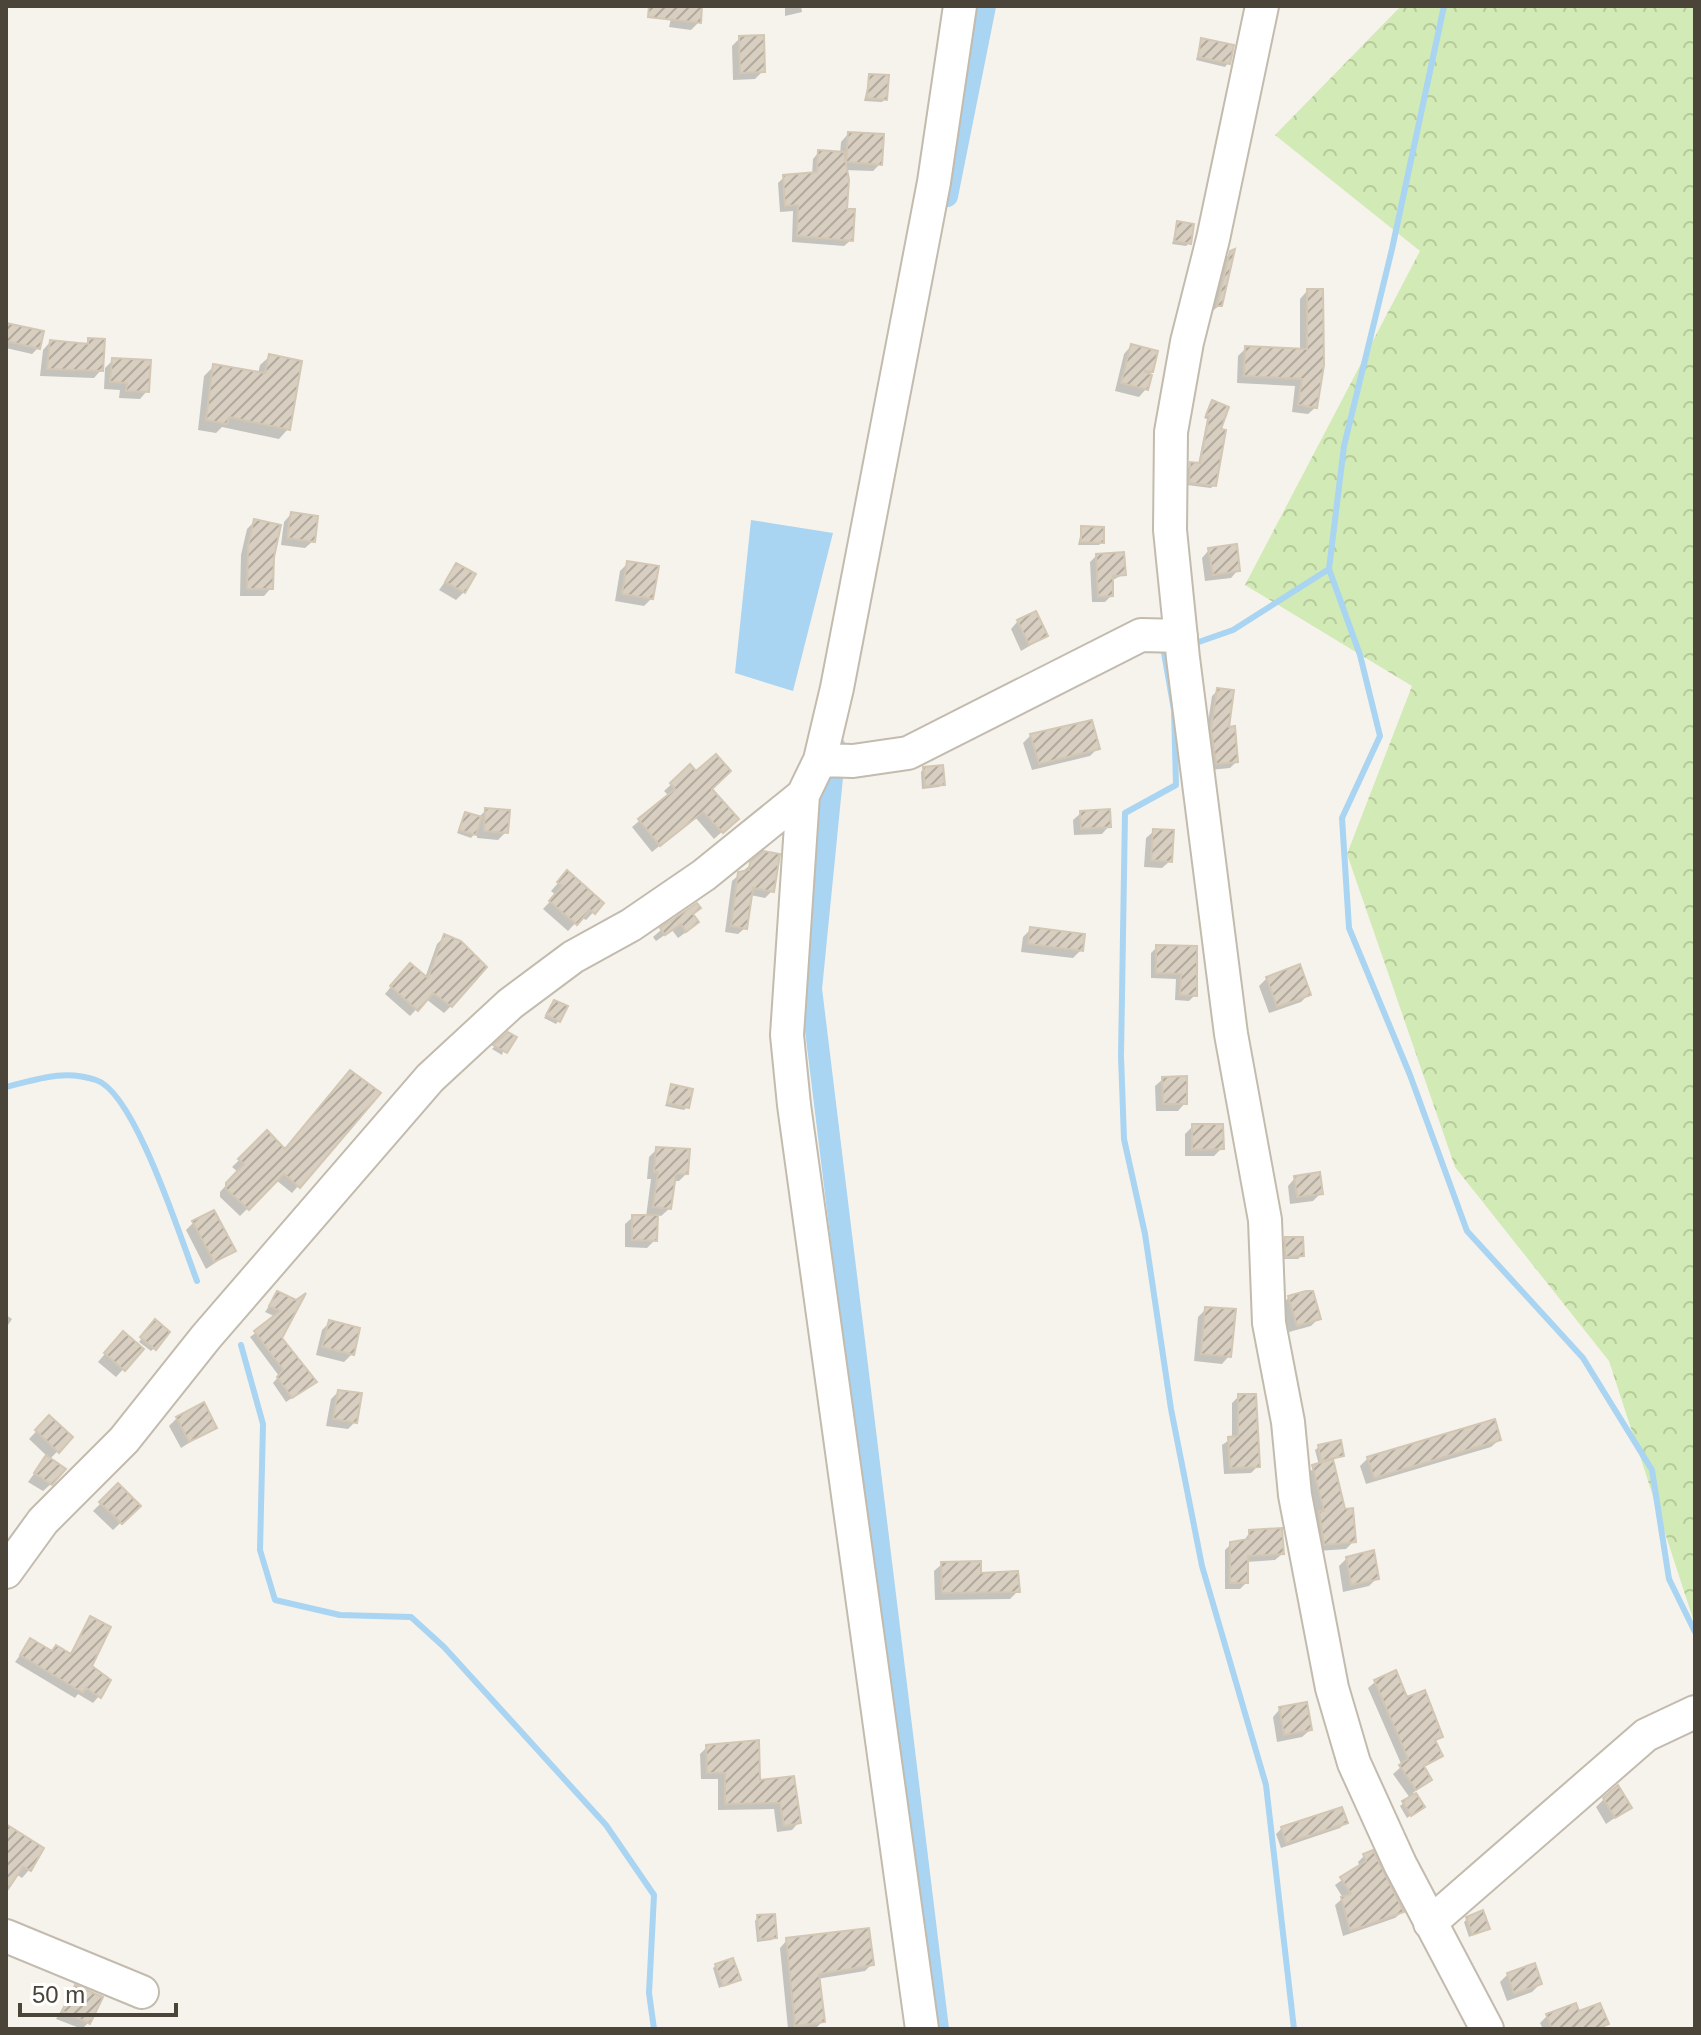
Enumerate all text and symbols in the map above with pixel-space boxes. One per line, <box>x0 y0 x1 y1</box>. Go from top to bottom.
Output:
scale bar <box>20 1967 176 2017</box>
text: 50 m <box>32 1981 85 2008</box>

